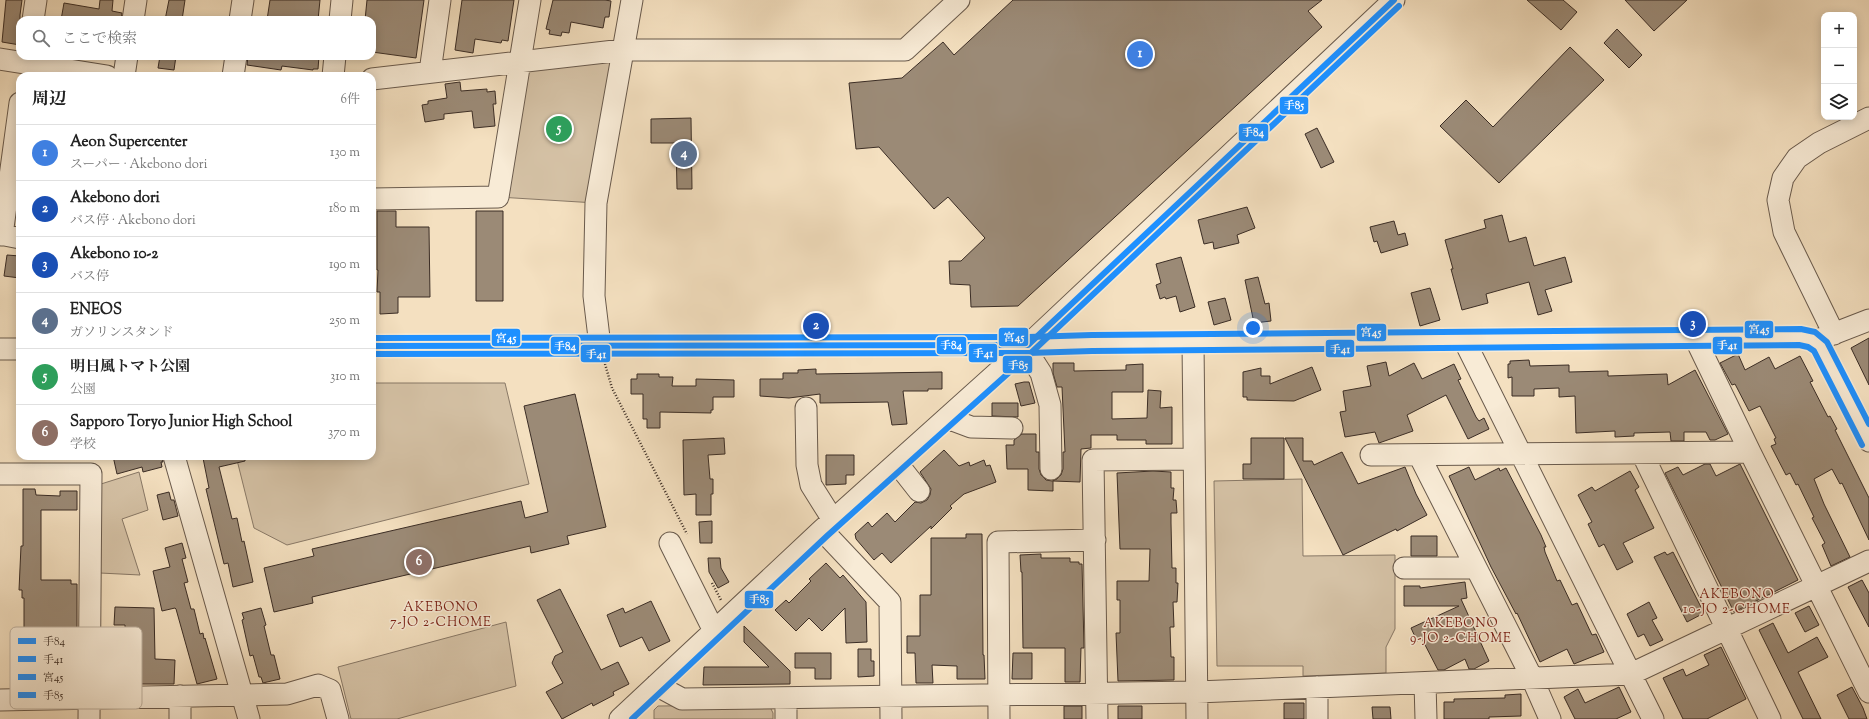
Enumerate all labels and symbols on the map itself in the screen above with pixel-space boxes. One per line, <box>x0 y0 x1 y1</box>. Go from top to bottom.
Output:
pin: 1 <box>1127 39 1153 69</box>
line badge: 手85 <box>1279 96 1309 115</box>
text: 手85 <box>1284 98 1304 114</box>
pin: 5 <box>546 114 572 144</box>
line badge: 手84 <box>1238 123 1269 142</box>
text: 手84 <box>1242 125 1264 141</box>
pin: 4 <box>671 139 697 169</box>
pin: 3 <box>1680 309 1706 339</box>
pin: 2 <box>803 311 829 341</box>
your location <box>1243 318 1263 338</box>
line badge: 宮45 <box>1744 320 1774 339</box>
text: 宮45 <box>1749 322 1769 338</box>
line badge: 宮45 <box>1356 323 1387 342</box>
text: 宮45 <box>1361 325 1381 341</box>
line badge: 宮45 <box>998 327 1029 347</box>
line badge: 宮45 <box>491 328 521 347</box>
text: 宮45 <box>1004 330 1024 346</box>
text: 宮45 <box>496 331 516 347</box>
line badge: 手84 <box>550 336 580 355</box>
line badge: 手84 <box>936 336 967 355</box>
line badge: 手41 <box>1712 336 1743 355</box>
text: 手84 <box>940 338 962 354</box>
text: 手41 <box>1717 338 1737 354</box>
text: 手84 <box>554 339 576 355</box>
line badge: 手41 <box>1325 339 1355 358</box>
text: 手41 <box>1330 342 1350 358</box>
line badge: 手41 <box>968 343 998 363</box>
line badge: 手41 <box>580 344 611 363</box>
text: 手41 <box>973 346 993 362</box>
text: 手41 <box>586 347 606 363</box>
line badge: 手85 <box>1002 355 1033 374</box>
text: 手85 <box>1008 358 1028 374</box>
pin: 6 <box>406 547 432 577</box>
district label: AKEBONO 10-JO 2-CHOME <box>1683 586 1791 619</box>
line badge: 手85 <box>744 590 774 609</box>
text: 手85 <box>749 592 769 608</box>
district label: AKEBONO 7-JO 2-CHOME <box>390 599 492 632</box>
district label: AKEBONO 9-JO 2-CHOME <box>1410 615 1512 648</box>
legend <box>10 627 142 709</box>
text: 手84 <box>43 634 65 650</box>
text: 手41 <box>43 652 64 668</box>
text: 宮45 <box>43 670 64 686</box>
text: 手85 <box>43 688 63 704</box>

